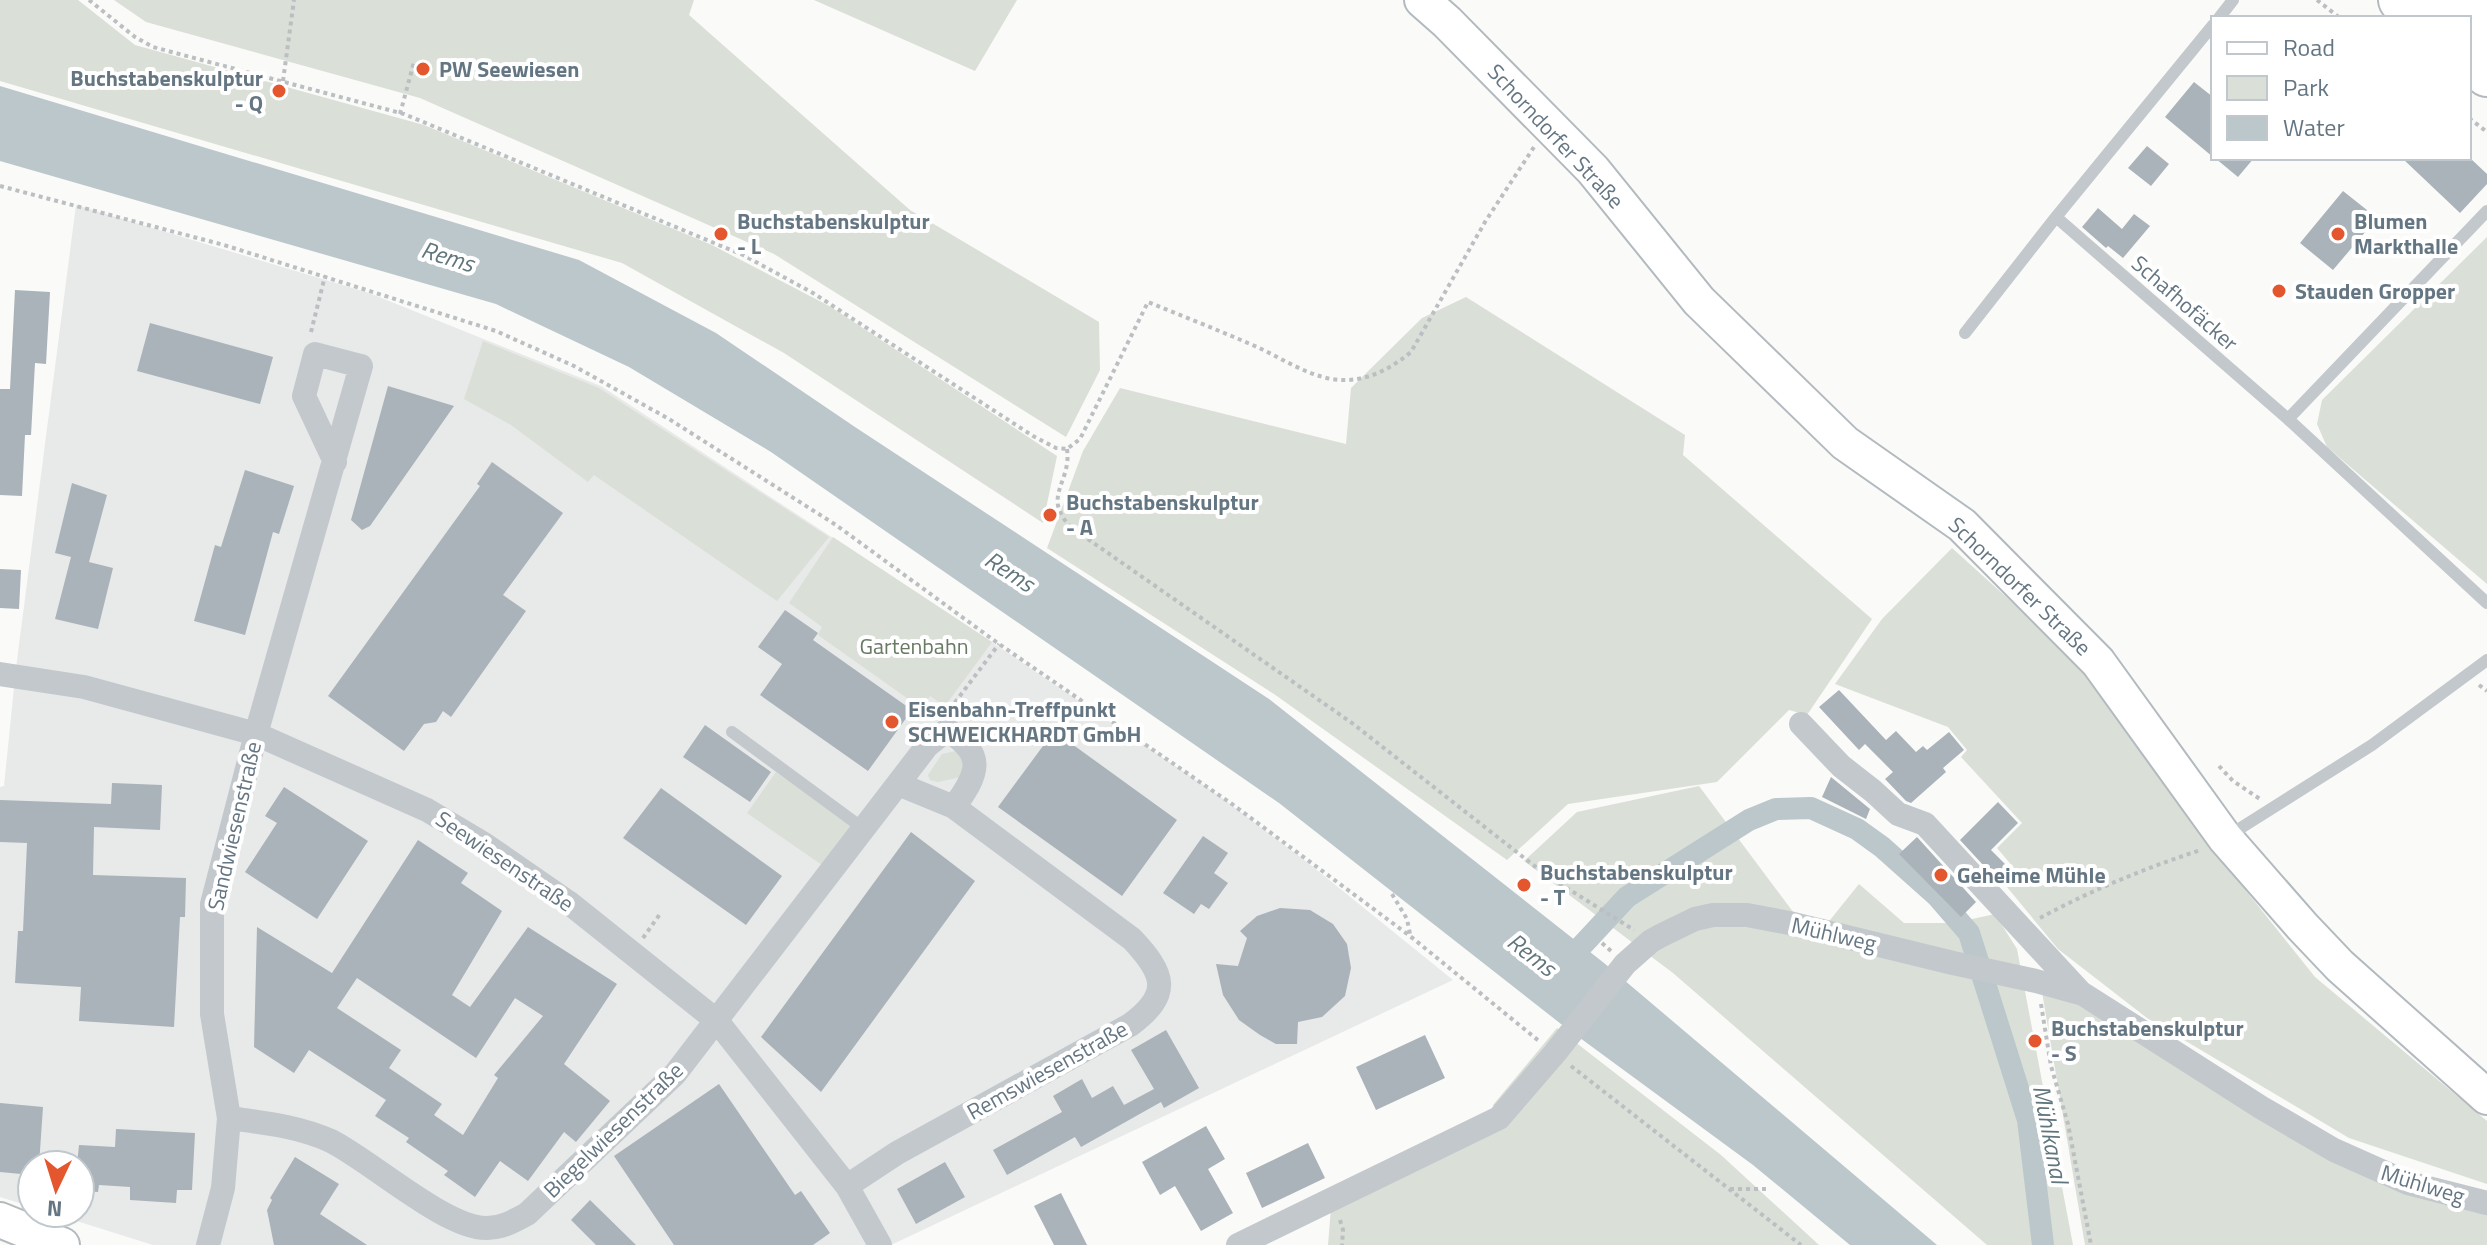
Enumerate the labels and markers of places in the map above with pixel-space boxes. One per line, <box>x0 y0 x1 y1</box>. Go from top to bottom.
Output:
place label: PW Seewiesen <box>439 52 579 86</box>
marker: PW Seewiesen <box>414 60 432 78</box>
place label: Buchstabenskulptur - Q <box>70 61 263 120</box>
marker: Buchstabenskulptur - Q <box>270 82 288 100</box>
place label: Buchstabenskulptur - L <box>737 204 930 263</box>
place label: Blumen Markthalle <box>2354 204 2458 263</box>
marker: Buchstabenskulptur - L <box>712 225 730 243</box>
marker: Blumen Markthalle <box>2329 225 2347 243</box>
place label: Stauden Gropper <box>2295 274 2455 308</box>
marker: Stauden Gropper <box>2270 282 2288 300</box>
place label: Buchstabenskulptur - A <box>1066 485 1259 544</box>
marker: Buchstabenskulptur - A <box>1041 506 1059 524</box>
place label: Eisenbahn-Treffpunkt SCHWEICKHARDT GmbH <box>908 692 1142 751</box>
marker: Eisenbahn-Treffpunkt SCHWEICKHARDT GmbH <box>883 713 901 731</box>
place label: Buchstabenskulptur - T <box>1540 855 1733 914</box>
place label: Geheime Mühle <box>1957 858 2106 892</box>
marker: Geheime Mühle <box>1932 866 1950 884</box>
marker: Buchstabenskulptur - T <box>1515 876 1533 894</box>
place label: Buchstabenskulptur - S <box>2051 1011 2244 1070</box>
marker: Buchstabenskulptur - S <box>2026 1032 2044 1050</box>

